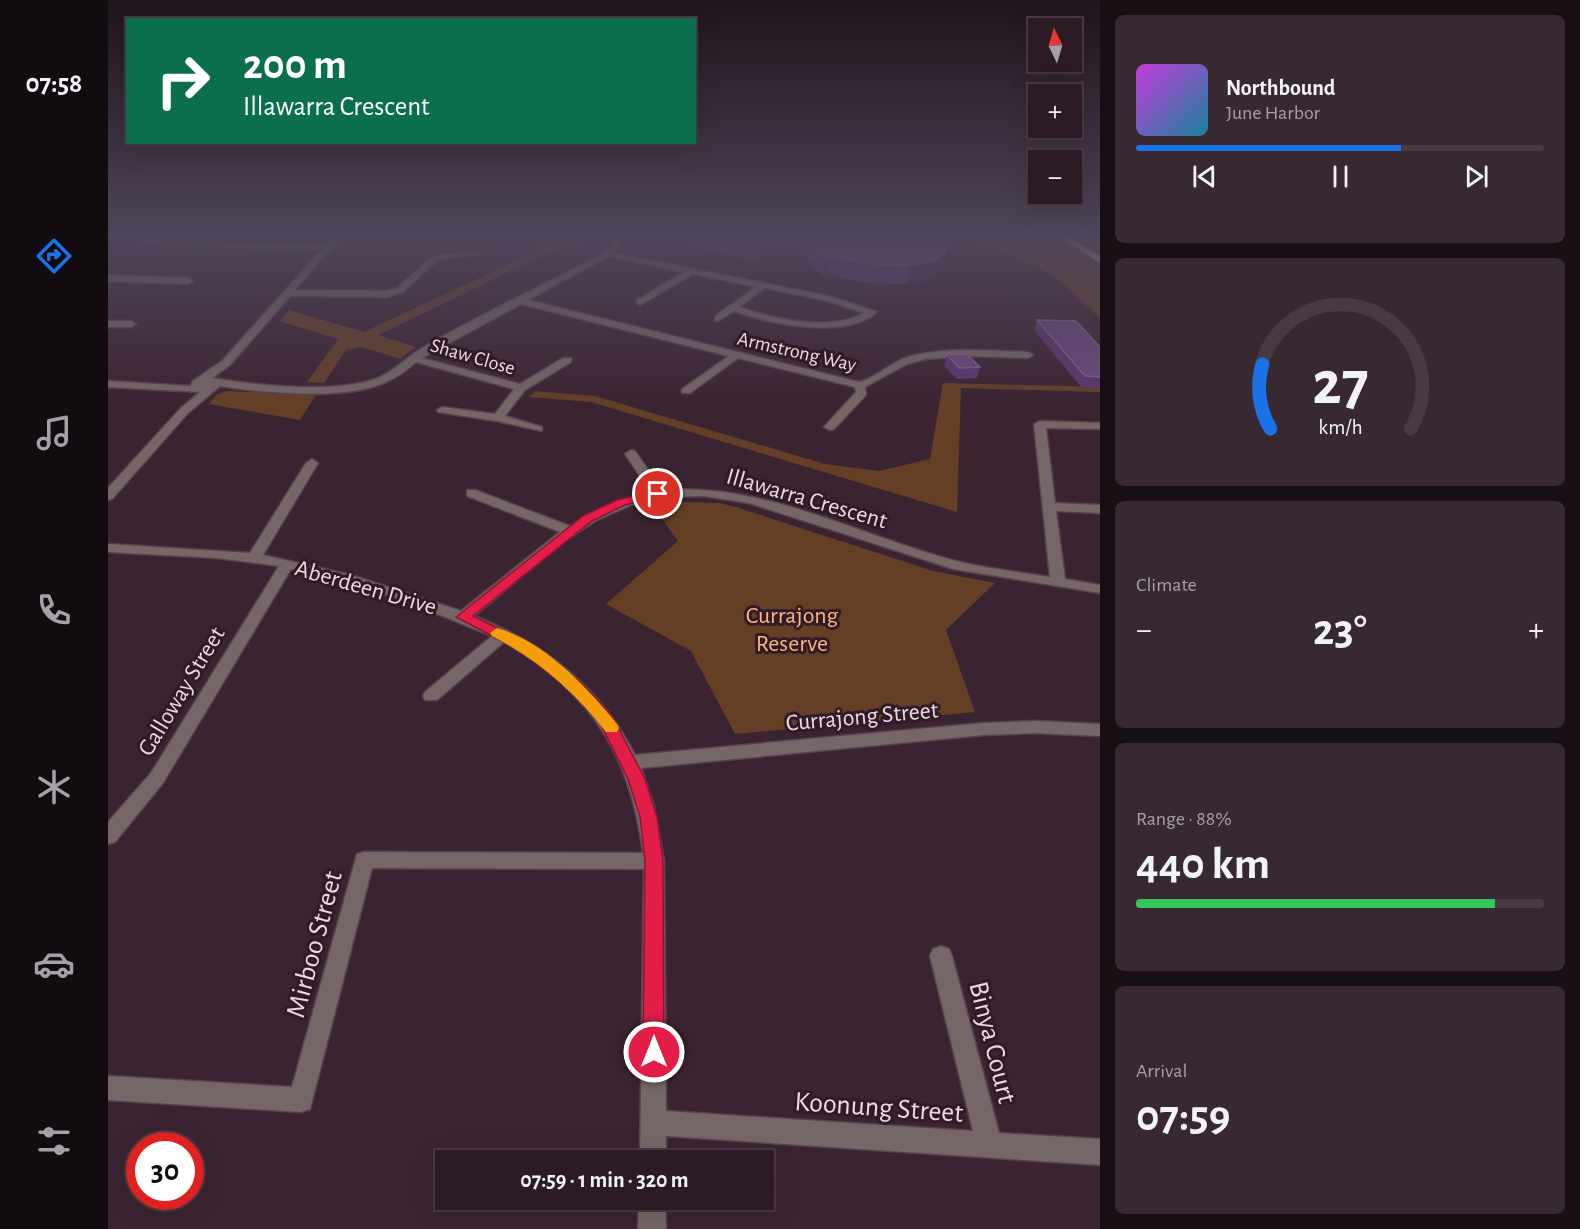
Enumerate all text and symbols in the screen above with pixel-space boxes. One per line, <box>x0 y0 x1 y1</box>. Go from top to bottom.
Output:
north arrow <box>1028 18 1082 72</box>
map controls <box>1028 18 1082 204</box>
icon: right <box>144 42 222 120</box>
text: 200 m <box>243 44 347 86</box>
text: 07:58 <box>26 70 82 97</box>
text: Northbound <box>1226 77 1335 99</box>
button: + <box>1028 84 1082 138</box>
text: Illawarra Crescent <box>243 93 430 120</box>
text: June Harbor <box>1226 103 1320 123</box>
button: − <box>1028 150 1082 204</box>
icon: previous <box>1188 160 1221 193</box>
icon: pause <box>1324 160 1357 193</box>
icon: next <box>1460 160 1493 193</box>
icon: directions <box>33 235 75 277</box>
street label: Armstrong Way <box>735 329 859 375</box>
street label: Shaw Close <box>428 335 517 379</box>
text: 27 <box>1312 353 1368 415</box>
icon: music <box>33 412 75 454</box>
text: km/h <box>1318 417 1362 438</box>
street label: Illawarra Crescent <box>724 465 890 533</box>
pin <box>632 468 683 519</box>
icon: arrive <box>641 477 674 510</box>
street label: Aberdeen Drive <box>292 556 439 620</box>
text: Climate <box>1136 575 1197 595</box>
icon: phone <box>33 589 75 631</box>
park label: Currajong Reserve <box>746 604 839 656</box>
text: 23° <box>1313 608 1367 653</box>
text: − <box>1136 614 1152 647</box>
text: + <box>1528 614 1544 647</box>
street label: Galloway Street <box>134 623 230 760</box>
street label: Currajong Street <box>785 698 940 736</box>
icon: climate <box>33 766 75 808</box>
text: Range · 88% <box>1136 809 1232 829</box>
text: 440 km <box>1136 842 1270 887</box>
street label: Mirboo Street <box>282 868 348 1021</box>
icon: car <box>33 943 75 985</box>
street label: Binya Court <box>963 979 1021 1106</box>
position arrow <box>622 1020 686 1084</box>
text: Arrival <box>1136 1061 1187 1081</box>
street label: Koonung Street <box>794 1088 964 1128</box>
text: 07:59 <box>1136 1094 1230 1139</box>
icon: filters <box>33 1120 75 1162</box>
speed limit sign: 30 <box>126 1132 204 1210</box>
text: 07:59 · 1 min · 320 m <box>520 1169 689 1191</box>

